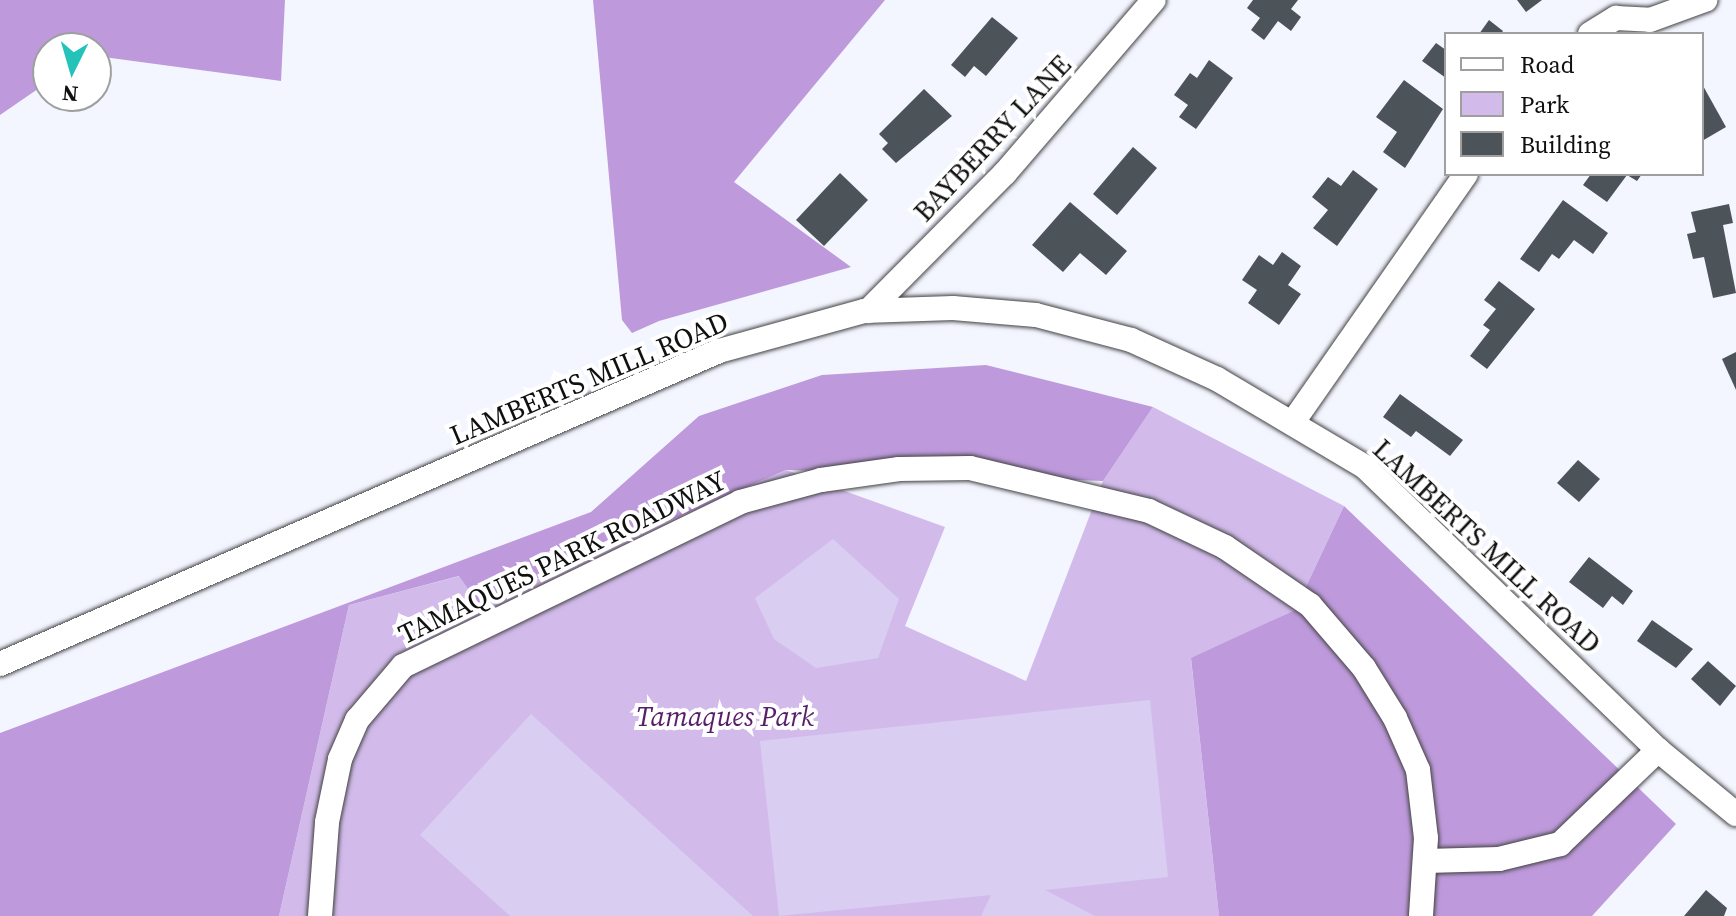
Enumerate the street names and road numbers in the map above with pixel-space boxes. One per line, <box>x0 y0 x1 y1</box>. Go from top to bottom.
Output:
street label: BAYBERRY LANE <box>906 48 1078 228</box>
street label: LAMBERTS MILL ROAD <box>445 304 733 452</box>
street label: LAMBERTS MILL ROAD <box>1366 432 1608 660</box>
street label: TAMAQUES PARK ROADWAY <box>393 463 731 651</box>

